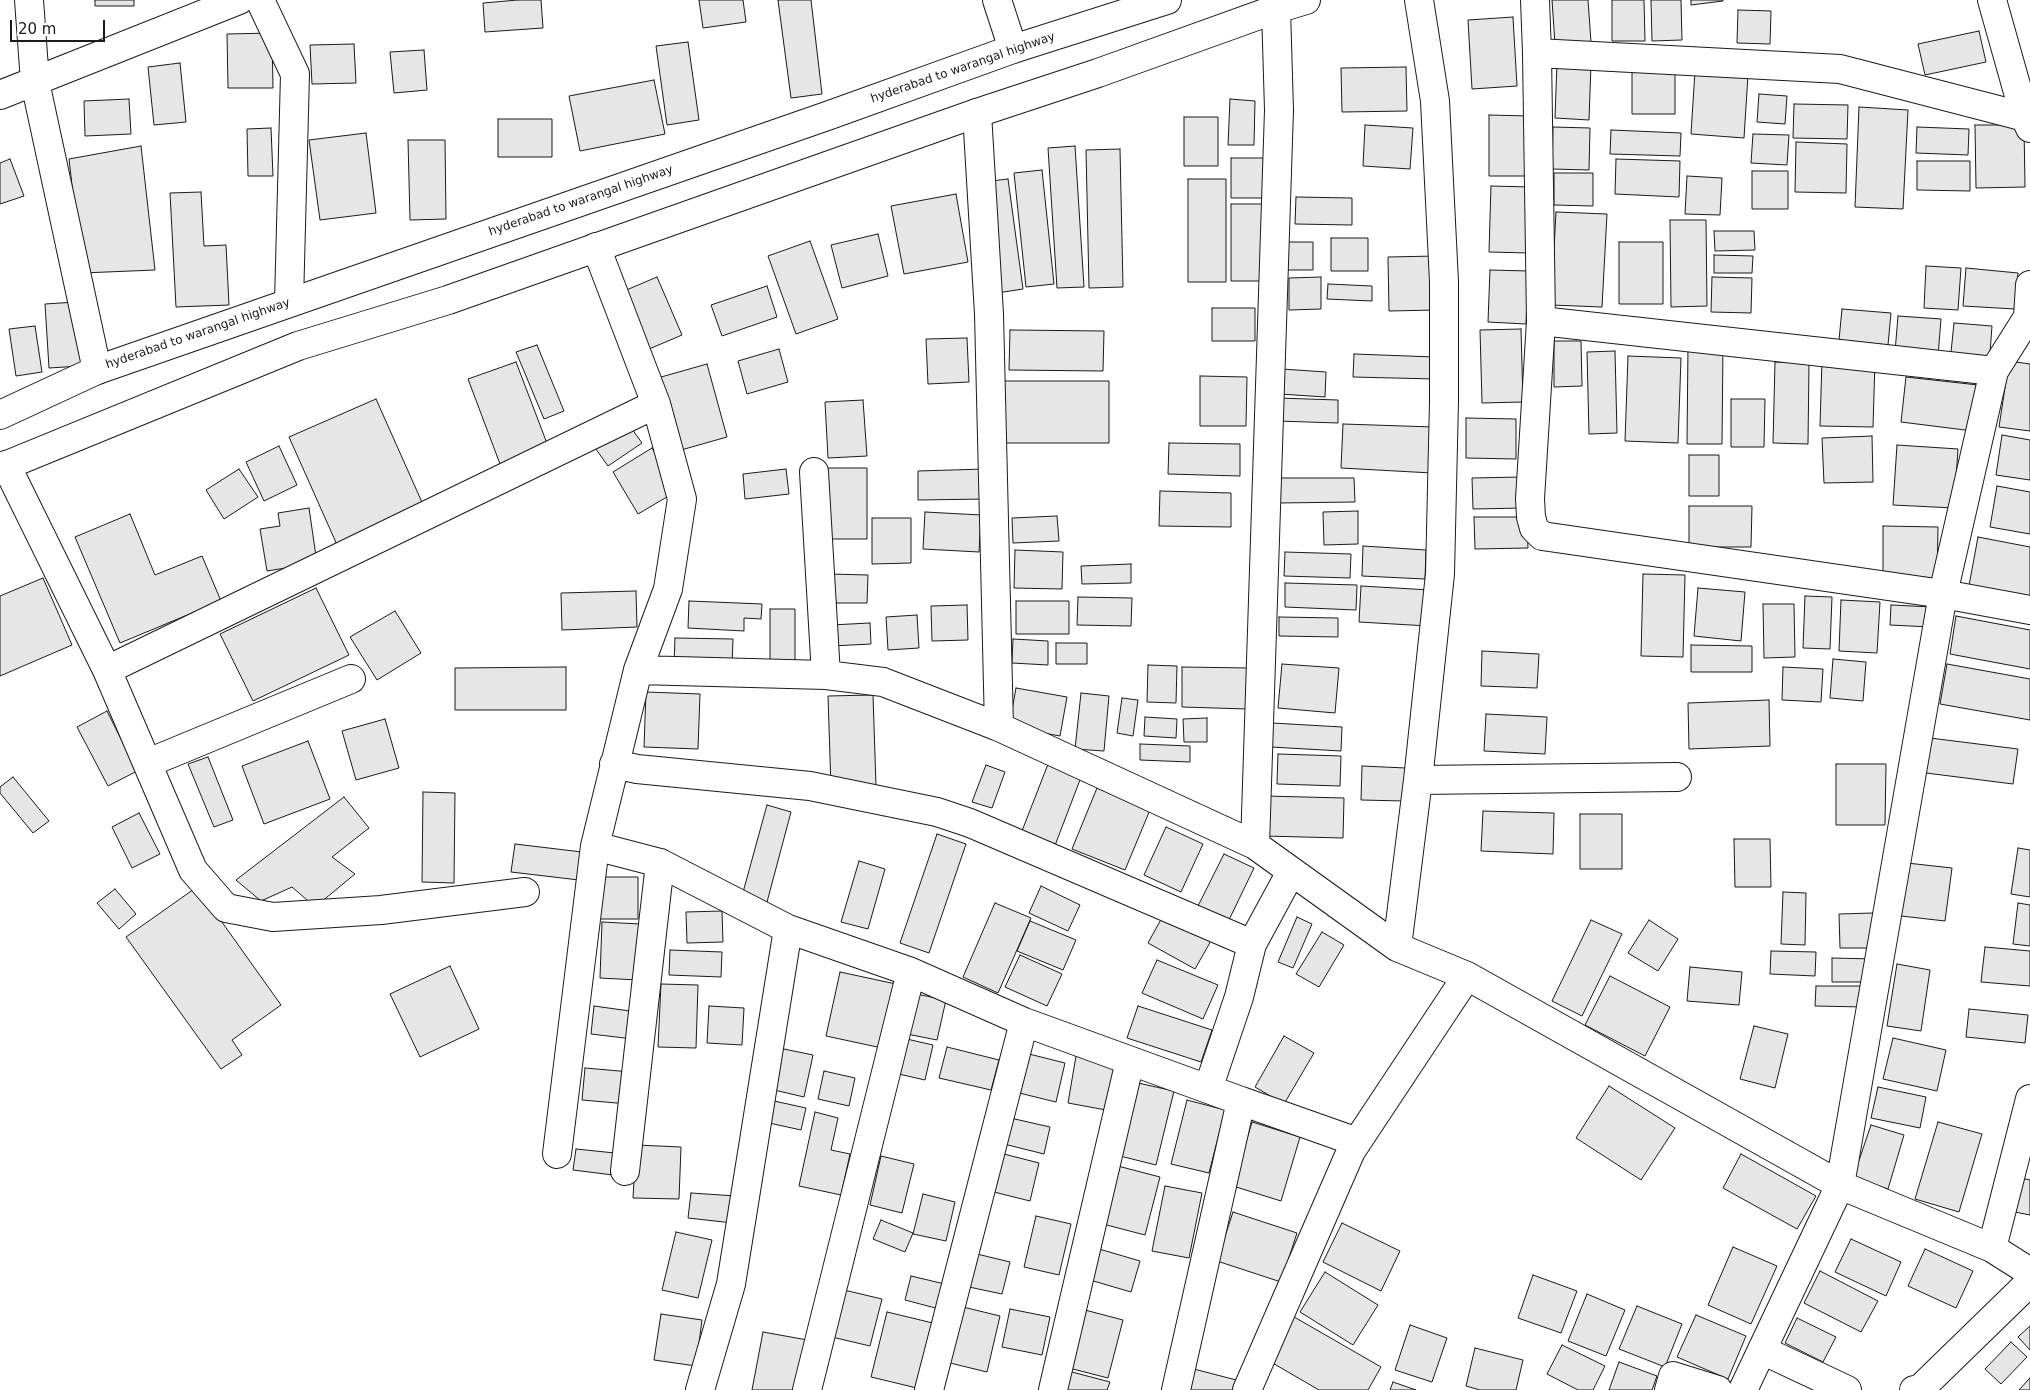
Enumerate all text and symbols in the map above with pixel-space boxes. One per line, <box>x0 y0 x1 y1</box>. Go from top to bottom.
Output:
scale bar <box>12 10 108 42</box>
text: 20 m <box>18 20 56 38</box>
street label: hyderabad to warangal highway <box>869 30 1057 106</box>
street label: hyderabad to warangal highway <box>487 163 675 239</box>
street label: hyderabad to warangal highway <box>104 296 292 372</box>

